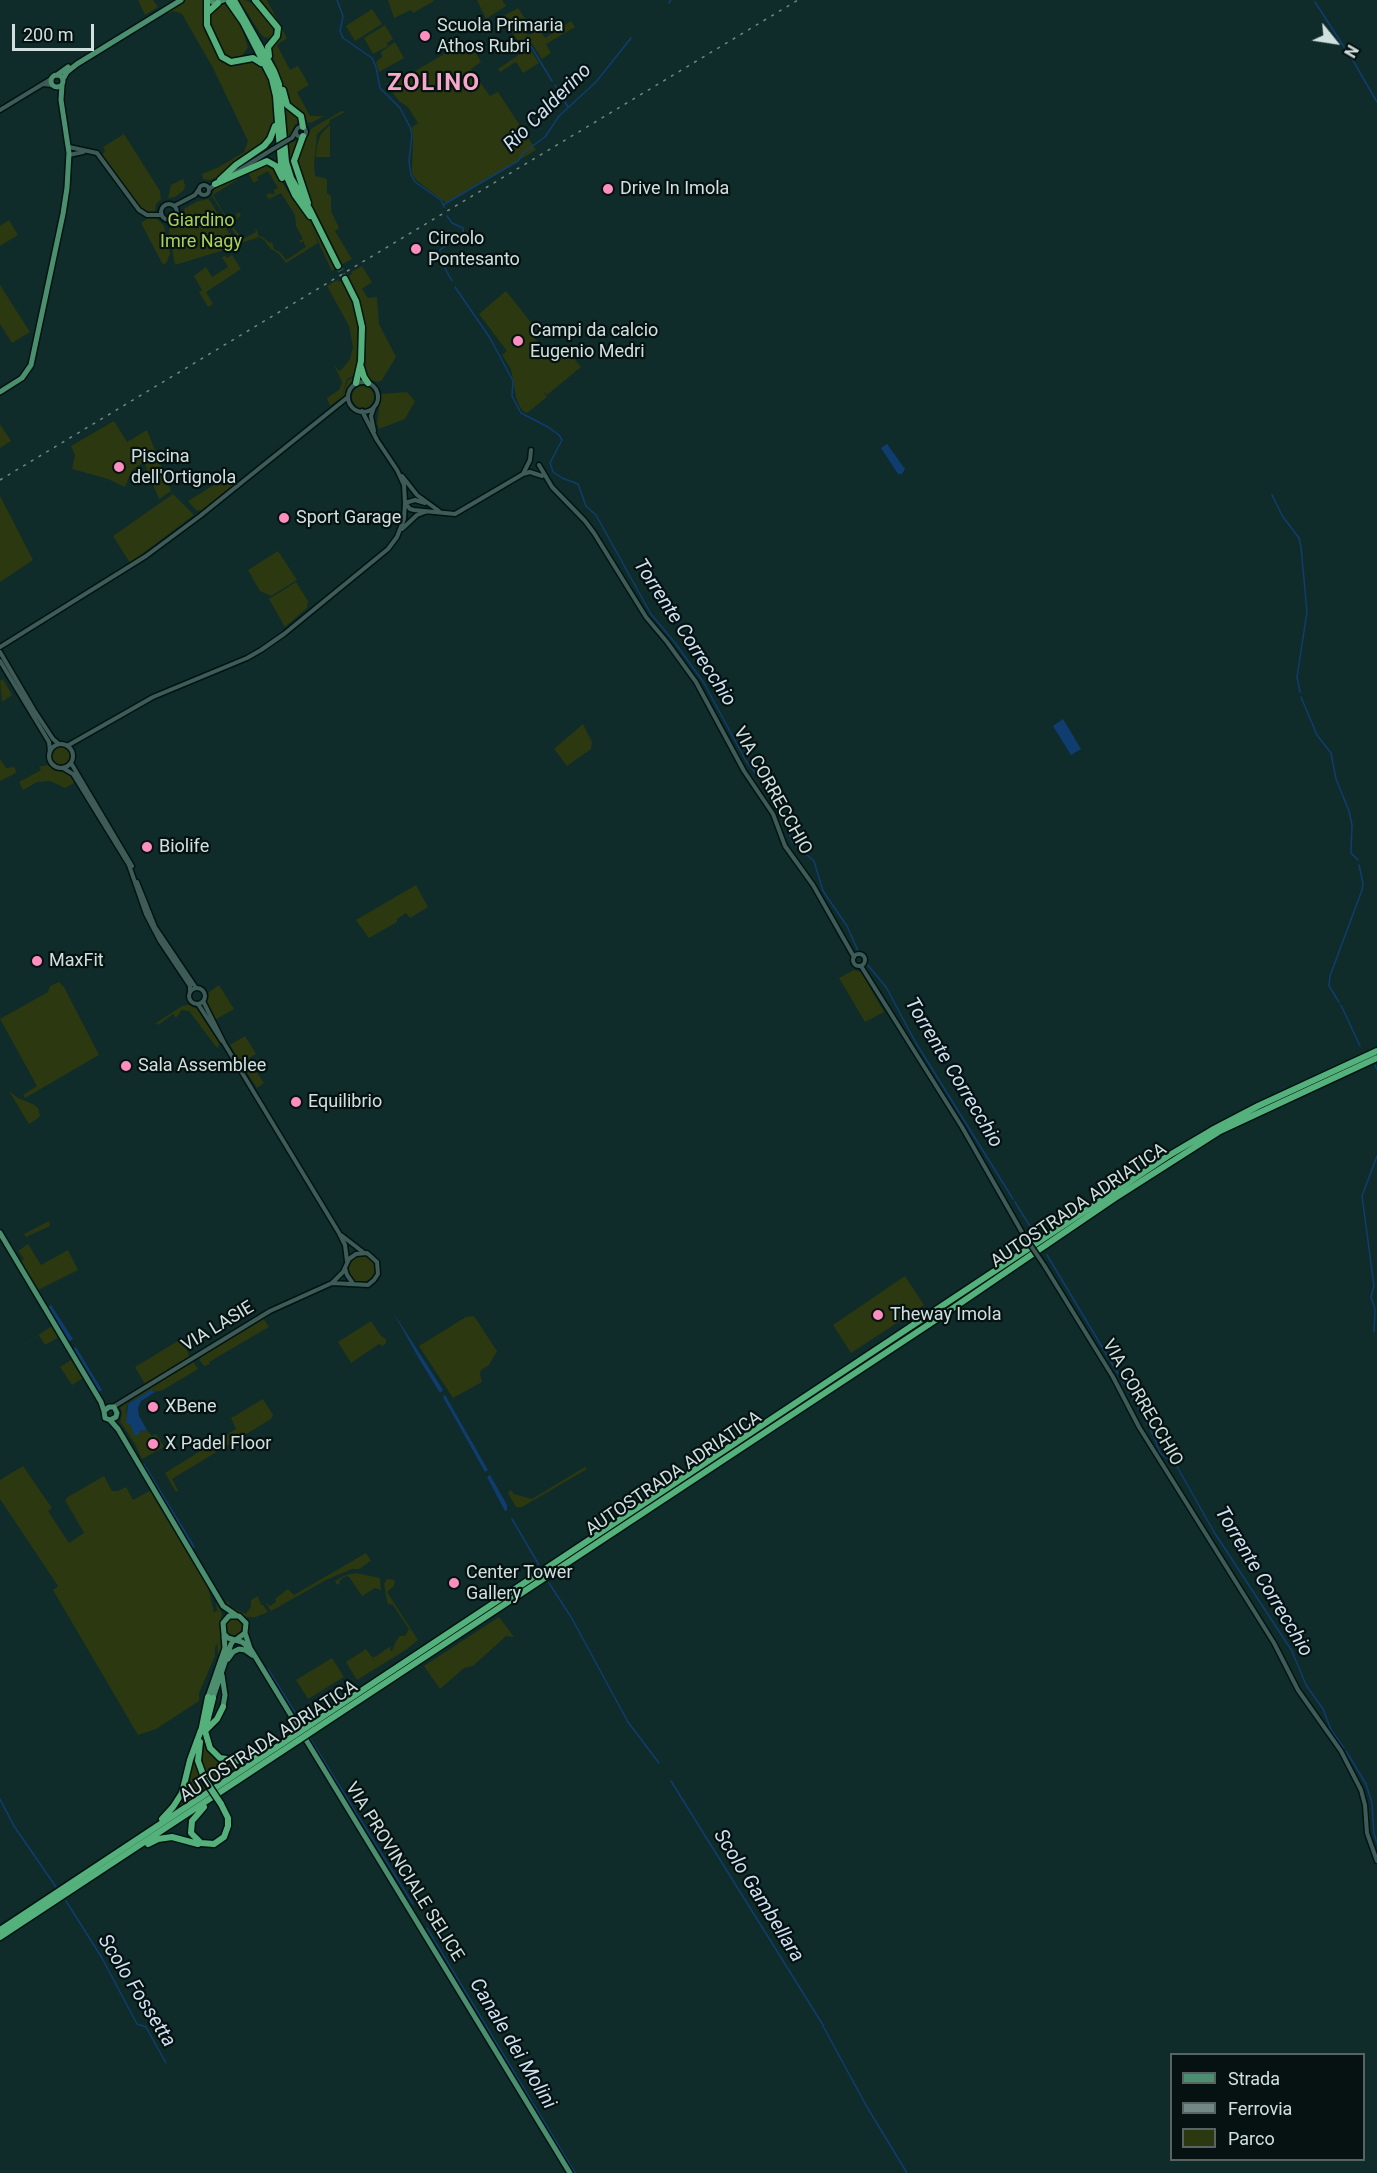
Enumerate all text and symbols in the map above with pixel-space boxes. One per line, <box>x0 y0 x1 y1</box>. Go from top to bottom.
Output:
scale bar <box>15 12 98 50</box>
north arrow <box>1305 12 1365 72</box>
place label: Scuola Primaria Athos Rubri <box>437 15 564 57</box>
text: 200 m <box>23 24 74 45</box>
marker: Scuola Primaria Athos Rubri <box>418 29 432 43</box>
text: N <box>1340 42 1362 61</box>
water label: Rio Calderino <box>499 59 597 157</box>
district label: ZOLINO <box>387 70 481 98</box>
place label: Drive In Imola <box>620 178 729 200</box>
marker: Drive In Imola <box>601 182 615 196</box>
park label: Giardino Imre Nagy <box>160 210 242 252</box>
place label: Circolo Pontesanto <box>428 228 520 270</box>
marker: Circolo Pontesanto <box>409 242 423 256</box>
place label: Campi da calcio Eugenio Medri <box>530 320 658 362</box>
marker: Campi da calcio Eugenio Medri <box>511 334 525 348</box>
place label: Piscina dell'Ortignola <box>131 446 236 488</box>
marker: Piscina dell'Ortignola <box>112 460 126 474</box>
place label: Sport Garage <box>296 507 401 529</box>
marker: Sport Garage <box>277 511 291 525</box>
water label: Torrente Correcchio <box>627 555 741 711</box>
street label: VIA CORRECCHIO <box>728 723 816 859</box>
place label: Biolife <box>159 836 209 858</box>
marker: Biolife <box>140 840 154 854</box>
place label: MaxFit <box>49 950 104 972</box>
marker: MaxFit <box>30 954 44 968</box>
water label: Torrente Correcchio <box>899 994 1007 1152</box>
place label: Sala Assemblee <box>138 1055 266 1077</box>
marker: Sala Assemblee <box>119 1059 133 1073</box>
place label: Equilibrio <box>308 1091 382 1113</box>
marker: Equilibrio <box>289 1095 303 1109</box>
street label: AUTOSTRADA ADRIATICA <box>987 1139 1171 1273</box>
street label: VIA LASIE <box>178 1297 258 1357</box>
place label: Theway Imola <box>890 1304 1001 1326</box>
marker: Theway Imola <box>871 1308 885 1322</box>
street label: VIA CORRECCHIO <box>1097 1336 1187 1470</box>
place label: XBene <box>165 1396 217 1418</box>
marker: XBene <box>146 1400 160 1414</box>
street label: AUTOSTRADA ADRIATICA <box>582 1407 766 1541</box>
place label: X Padel Floor <box>165 1433 271 1455</box>
marker: X Padel Floor <box>146 1437 160 1451</box>
water label: Torrente Correcchio <box>1209 1503 1317 1661</box>
place label: Center Tower Gallery <box>466 1562 573 1604</box>
marker: Center Tower Gallery <box>447 1576 461 1590</box>
street label: AUTOSTRADA ADRIATICA <box>176 1676 362 1808</box>
street label: VIA PROVINCIALE SELICE <box>340 1779 468 1965</box>
water label: Scolo Gambellara <box>708 1825 808 1967</box>
water label: Scolo Fossetta <box>92 1930 180 2052</box>
water label: Canale dei Molini <box>464 1974 560 2114</box>
legend <box>1170 2053 1365 2161</box>
text: Strada <box>1228 2068 1280 2089</box>
text: Ferrovia <box>1228 2098 1292 2119</box>
text: Parco <box>1228 2128 1275 2149</box>

